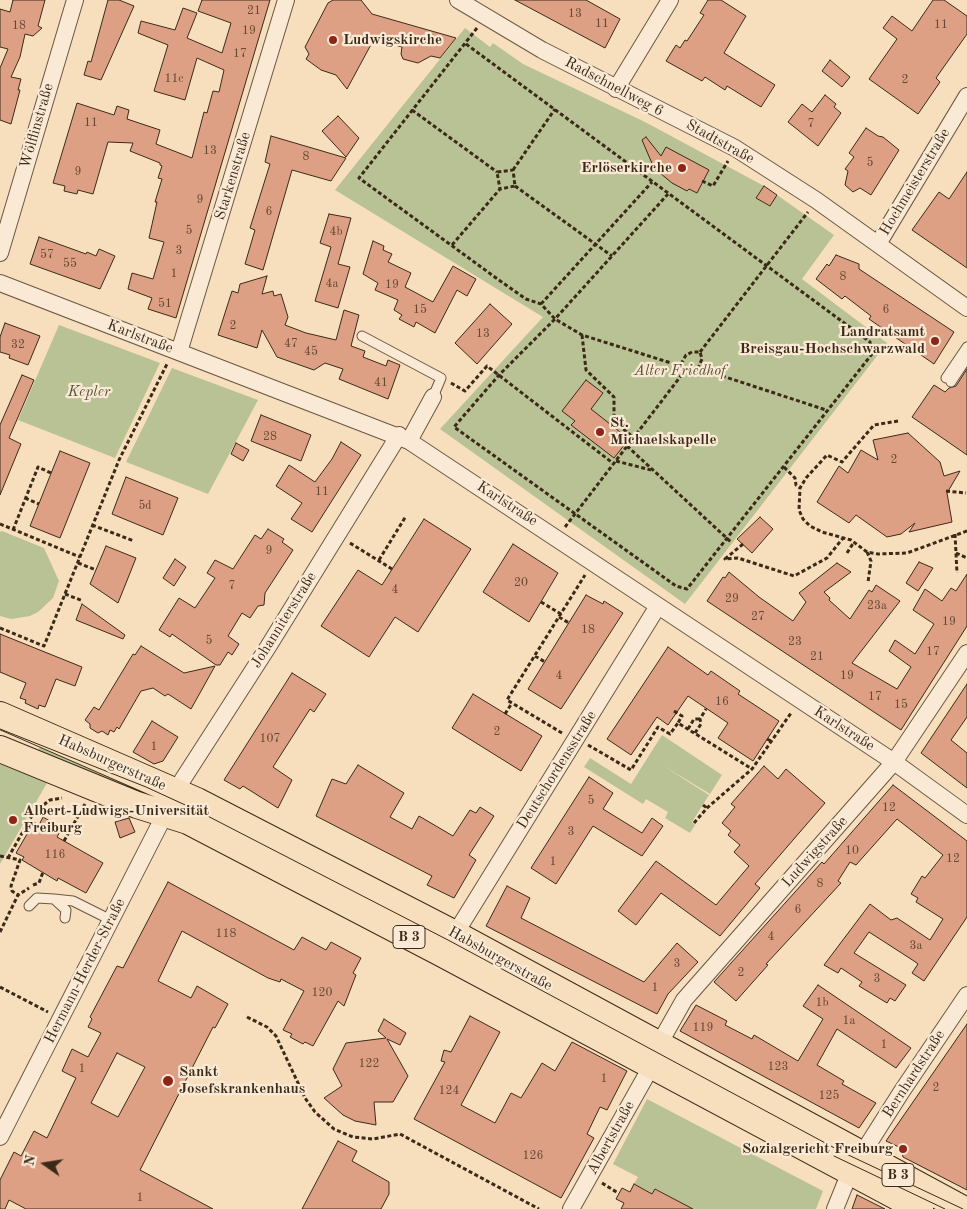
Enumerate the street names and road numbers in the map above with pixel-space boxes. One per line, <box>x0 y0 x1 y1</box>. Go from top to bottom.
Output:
street label: Radschnellweg 6 <box>562 53 666 121</box>
street label: Wölflinstraße <box>16 81 58 171</box>
street label: Stadtstraße <box>683 116 757 168</box>
street label: Hochmeisterstraße <box>876 125 954 239</box>
street label: Starkenstraße <box>211 130 255 222</box>
street label: Karlstraße <box>105 316 175 358</box>
street label: Karlstraße <box>473 478 541 530</box>
street label: Johanniterstraße <box>247 569 321 671</box>
street label: Karlstraße <box>810 703 878 755</box>
street label: Deutschordensstraße <box>513 708 601 832</box>
street label: Habsburgerstraße <box>55 731 169 795</box>
street label: Ludwigstraße <box>778 813 852 891</box>
street label: Hermann-Herder-Straße <box>41 896 129 1046</box>
street label: Habsburgerstraße <box>445 923 555 995</box>
road number: B 3 <box>393 926 425 949</box>
street label: Bernhardstraße <box>879 1027 949 1121</box>
street label: Albertstraße <box>583 1098 639 1178</box>
road number: B 3 <box>882 1164 914 1186</box>

